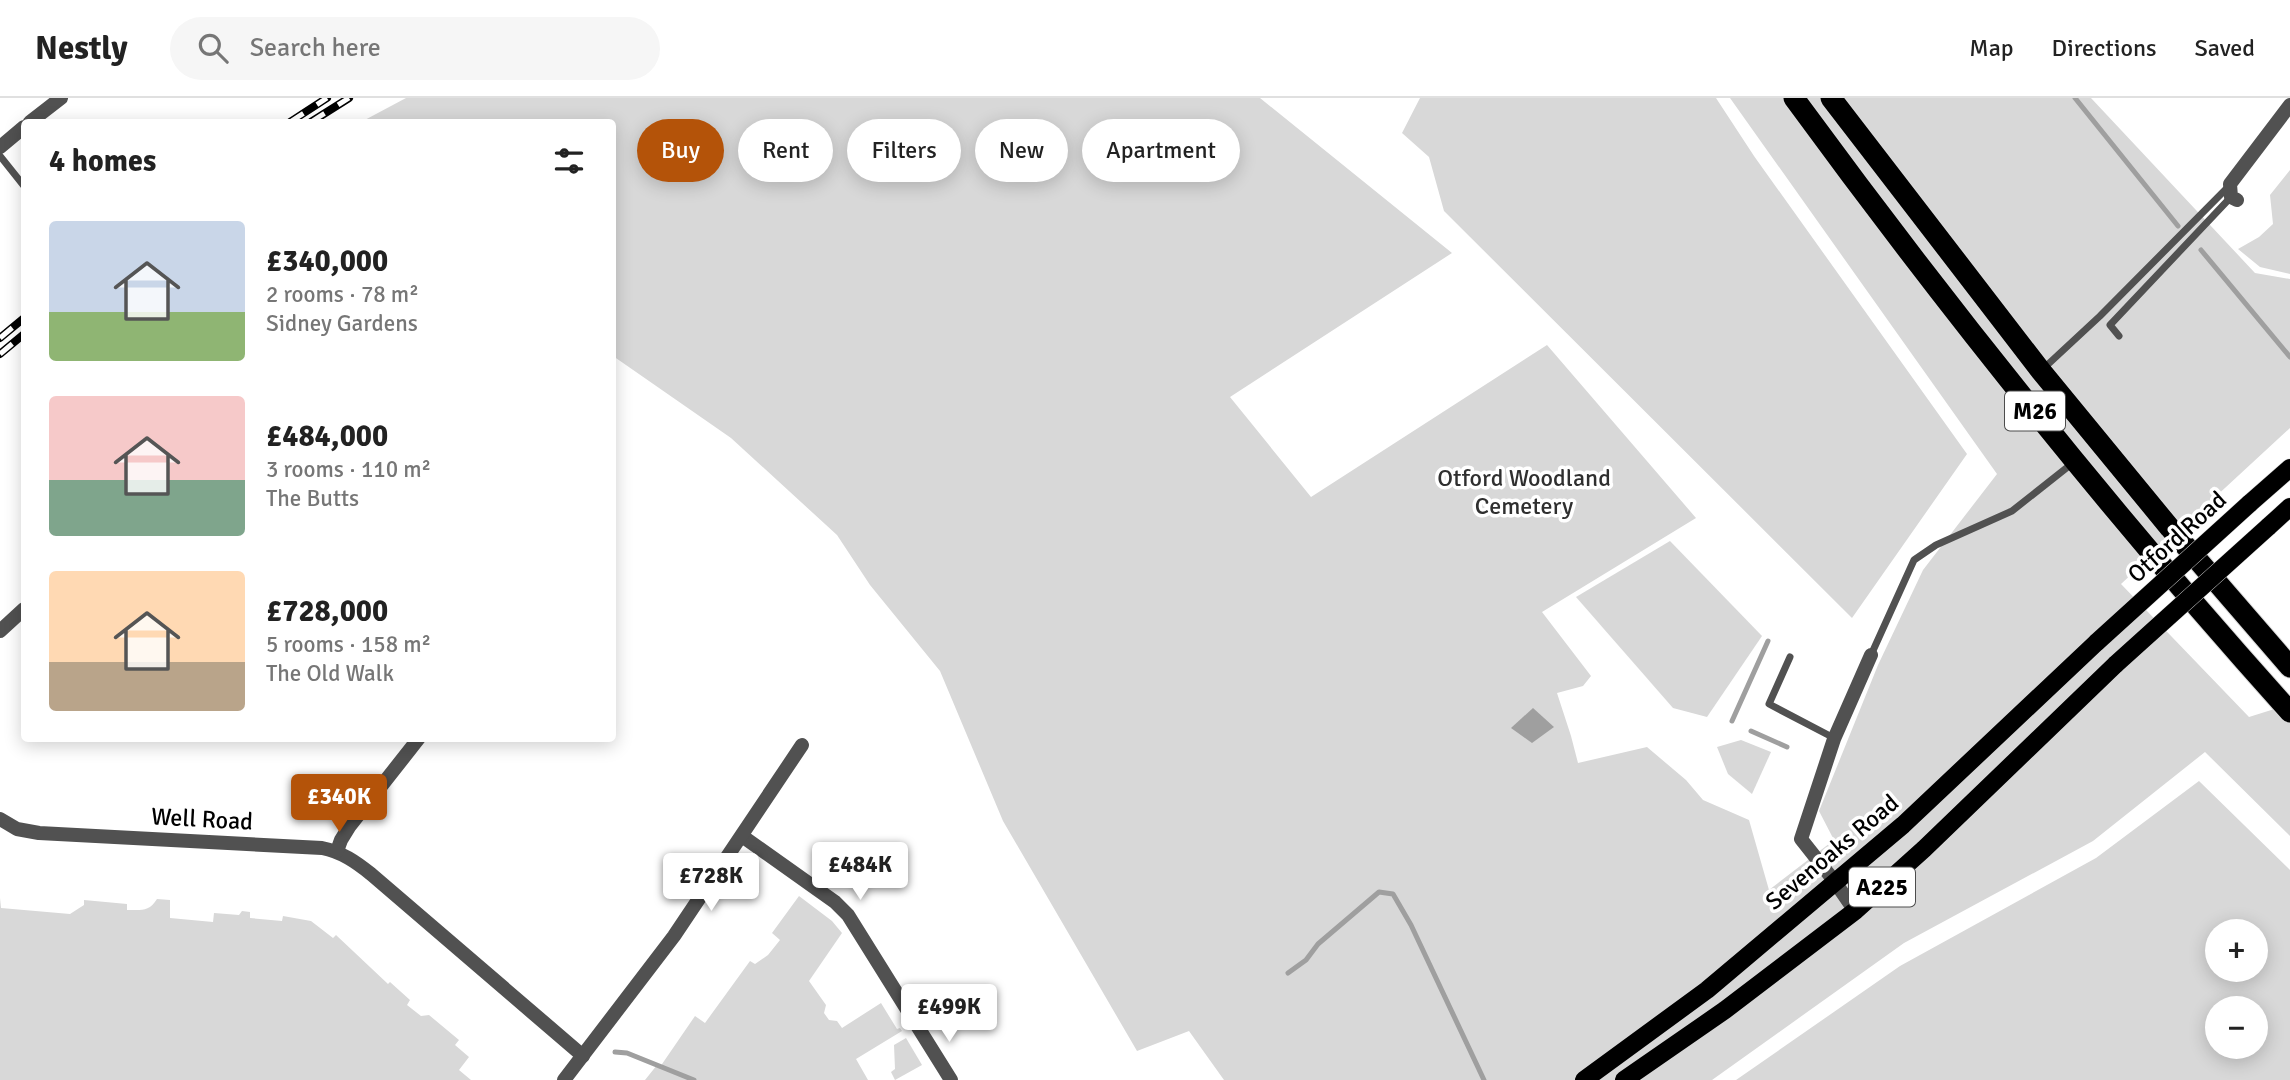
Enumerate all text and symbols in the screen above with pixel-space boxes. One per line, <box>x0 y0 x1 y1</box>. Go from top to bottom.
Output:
search box <box>170 17 660 80</box>
text: Nestly <box>35 28 128 69</box>
icon: search <box>194 29 232 67</box>
text: Search here <box>250 32 381 64</box>
text: Map <box>1969 33 2014 63</box>
text: Directions <box>2052 33 2157 63</box>
text: Saved <box>2195 33 2255 63</box>
chip: Buy <box>637 119 724 182</box>
chip: Rent <box>738 119 833 182</box>
chip: Filters <box>847 119 961 182</box>
chip: New <box>975 119 1068 182</box>
chip: Apartment <box>1082 119 1240 182</box>
icon: filters <box>550 142 588 180</box>
text: 4 homes <box>49 143 156 180</box>
text: £340,000 <box>266 243 388 280</box>
icon: home <box>105 249 189 333</box>
text: 2 rooms · 78 m² <box>266 280 419 309</box>
text: Sidney Gardens <box>266 309 418 338</box>
road number: M26 <box>2005 392 2065 430</box>
text: £484,000 <box>266 418 388 455</box>
icon: home <box>105 424 189 508</box>
text: 3 rooms · 110 m² <box>266 455 431 484</box>
park label: Otford Woodland Cemetery <box>1437 463 1611 521</box>
text: The Butts <box>266 484 359 513</box>
street label: Otford Road <box>2121 485 2233 589</box>
text: £728,000 <box>266 593 388 630</box>
icon: home <box>105 599 189 683</box>
text: 5 rooms · 158 m² <box>266 630 431 659</box>
text: The Old Walk <box>266 659 394 688</box>
pin: £340K <box>290 774 388 834</box>
text: £340K <box>307 782 371 811</box>
street label: Sevenoaks Road <box>1759 788 1905 916</box>
street label: Well Road <box>150 801 254 837</box>
pin: £484K <box>811 842 909 902</box>
text: £484K <box>828 850 892 879</box>
pin: £728K <box>662 854 760 913</box>
text: £728K <box>679 861 743 890</box>
road number: A225 <box>1849 867 1915 906</box>
map controls <box>2205 919 2268 1059</box>
button: + <box>2205 919 2268 982</box>
pin: £499K <box>900 984 998 1044</box>
text: £499K <box>917 992 981 1021</box>
button: − <box>2205 996 2268 1059</box>

